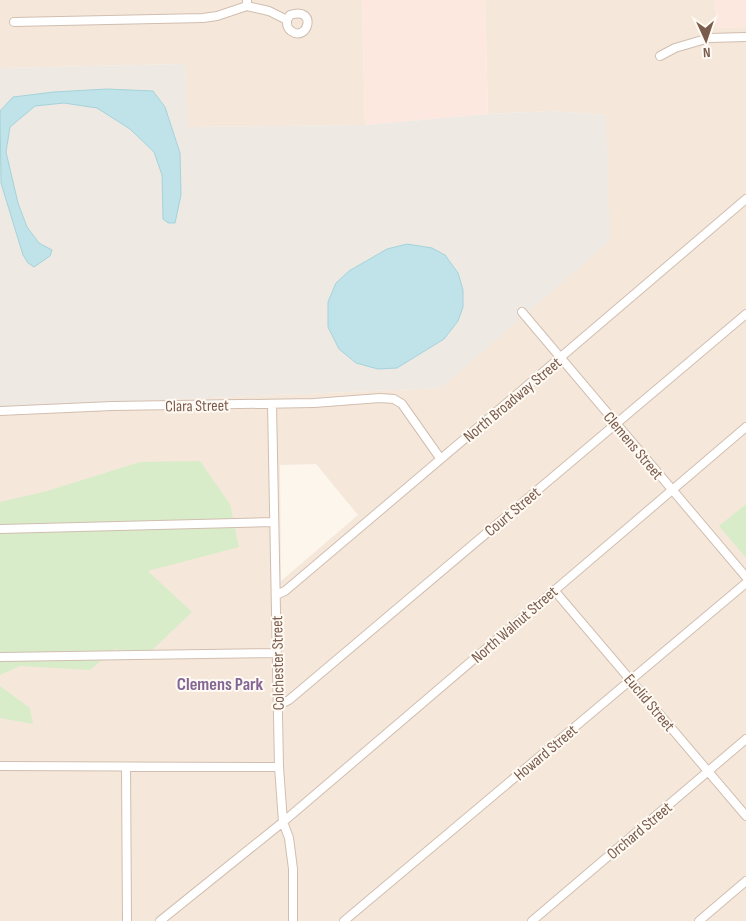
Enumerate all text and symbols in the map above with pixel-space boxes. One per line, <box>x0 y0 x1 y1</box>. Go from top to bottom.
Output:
north arrow <box>681 15 731 65</box>
text: N <box>702 44 711 61</box>
street label: North Broadway Street <box>460 354 566 447</box>
street label: Clara Street <box>165 396 229 417</box>
street label: Clemens Street <box>599 408 667 484</box>
street label: Court Street <box>481 483 545 541</box>
street label: North Walnut Street <box>468 583 562 668</box>
street label: Colchester Street <box>268 615 289 711</box>
street label: Euclid Street <box>619 670 678 736</box>
district label: Clemens Park <box>177 674 264 695</box>
street label: Howard Street <box>510 721 582 785</box>
street label: Orchard Street <box>604 798 676 864</box>

